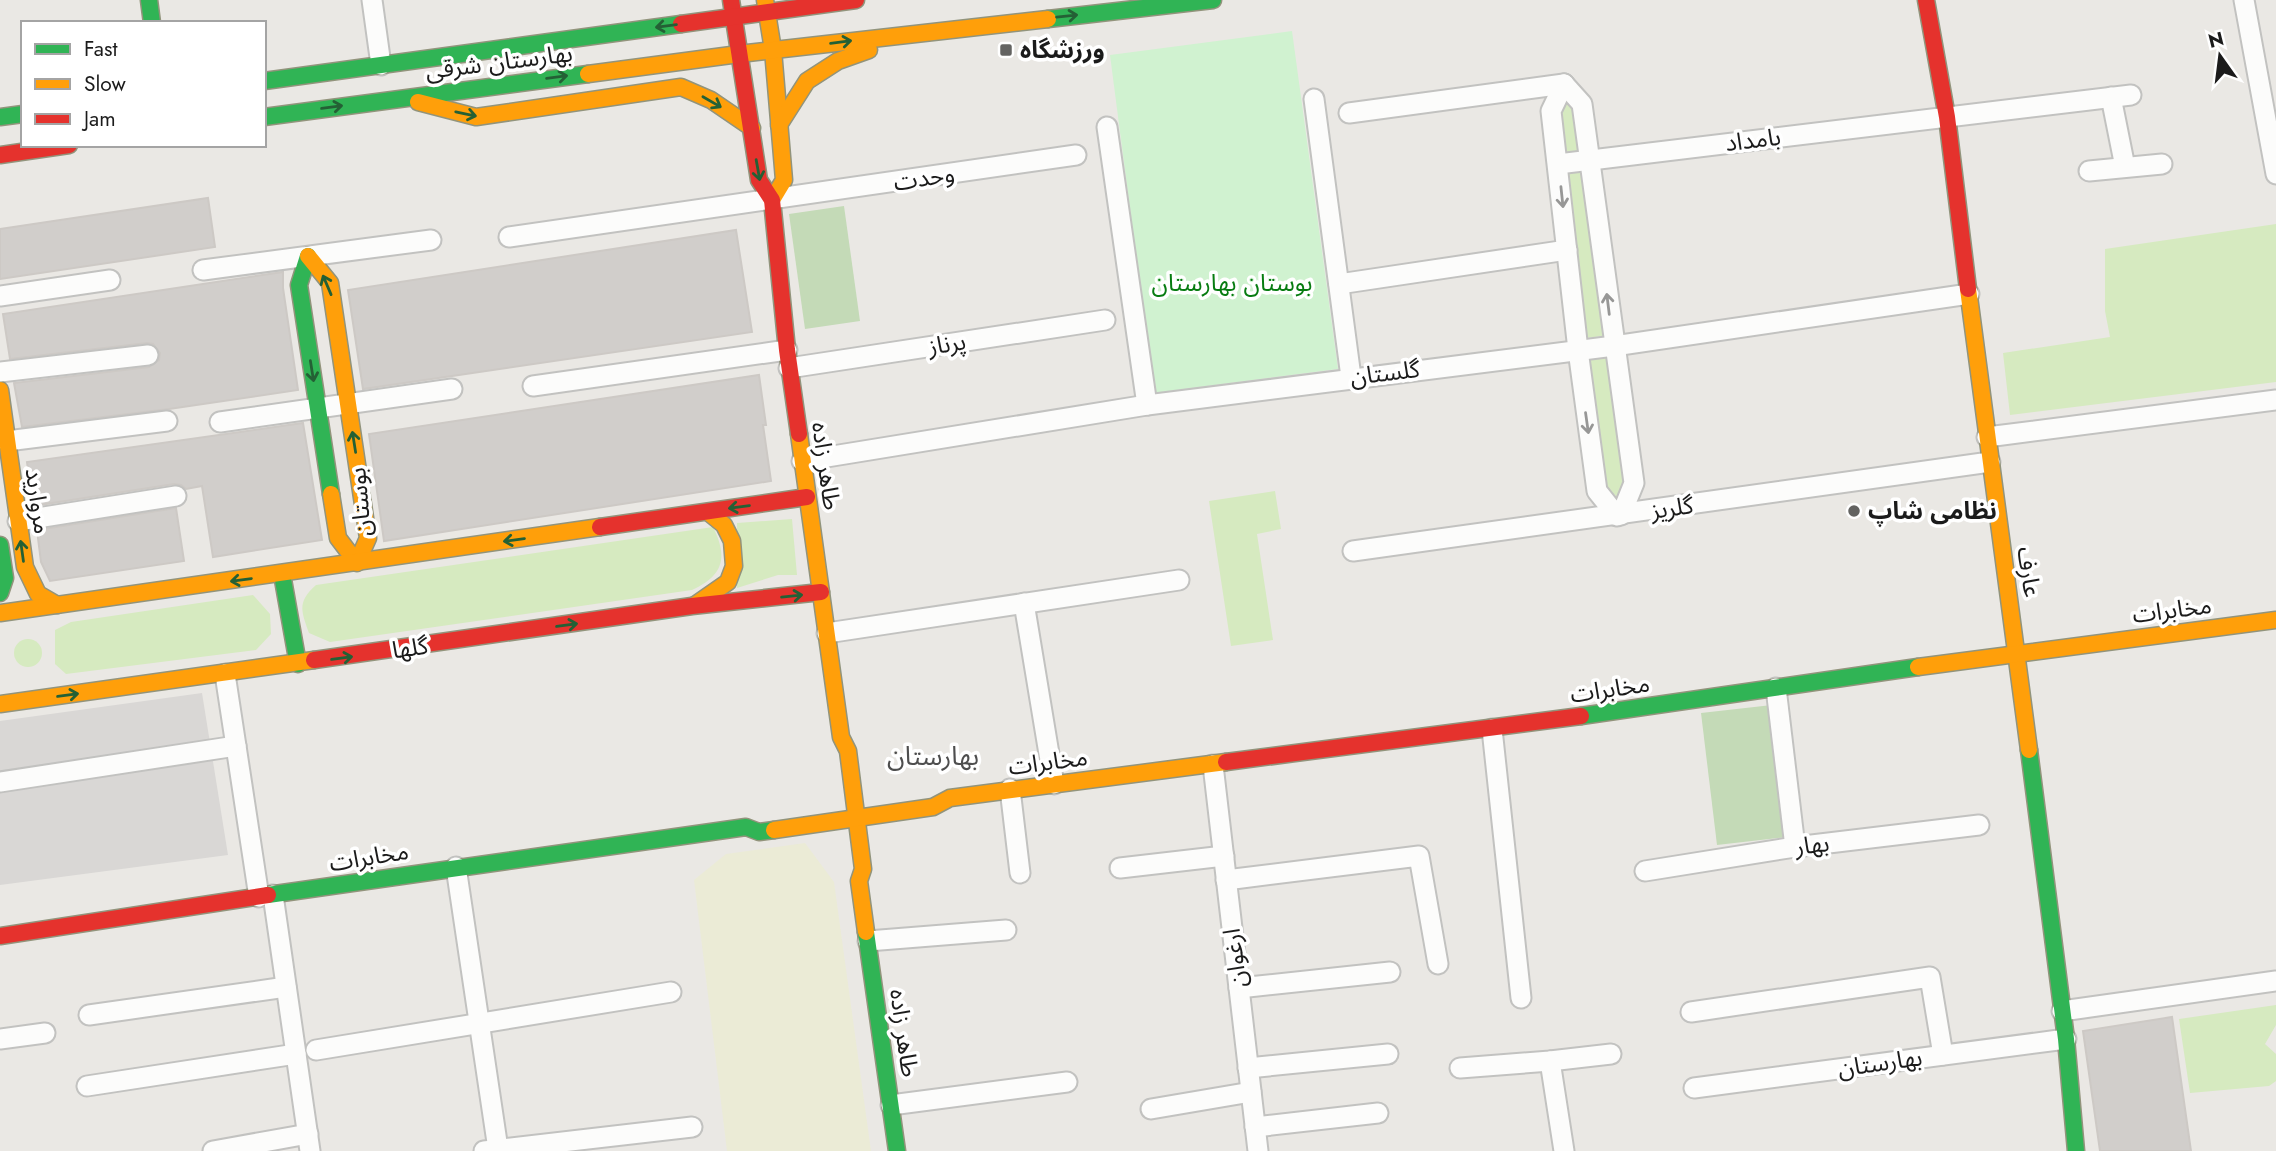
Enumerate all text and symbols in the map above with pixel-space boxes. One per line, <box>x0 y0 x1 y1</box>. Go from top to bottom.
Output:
one-way arrow <box>1055 10 1077 23</box>
one-way arrow <box>655 19 678 32</box>
legend <box>21 21 266 147</box>
north arrow <box>2185 21 2255 91</box>
text: N <box>2205 25 2227 55</box>
place label: ورزشگاه <box>1020 32 1105 67</box>
text: Fast <box>84 34 117 64</box>
street label: بهارستان شرقی <box>423 35 575 88</box>
one-way arrow <box>829 36 851 49</box>
marker: ورزشگاه <box>998 42 1014 58</box>
text: Slow <box>84 69 126 99</box>
one-way arrow <box>545 71 568 84</box>
one-way arrow <box>701 96 722 109</box>
one-way arrow <box>320 100 343 113</box>
text: Jam <box>81 104 116 134</box>
one-way arrow <box>454 107 477 121</box>
street label: بامداد <box>1723 119 1783 160</box>
street label: وحدت <box>891 155 957 200</box>
one-way arrow <box>752 158 765 181</box>
one-way arrow <box>1555 185 1568 208</box>
park label: بوستان بهارستان <box>1151 265 1313 300</box>
one-way arrow <box>320 275 333 296</box>
one-way arrow <box>1602 294 1615 316</box>
street label: پرناز <box>924 323 969 364</box>
street label: گلستان <box>1348 351 1423 394</box>
one-way arrow <box>306 359 319 382</box>
one-way arrow <box>1581 411 1594 434</box>
street label: طاهر زاده <box>803 420 850 512</box>
one-way arrow <box>347 431 360 454</box>
street label: مروارید <box>17 466 60 536</box>
street label: بوستان <box>339 466 380 538</box>
street label: گلریز <box>1647 487 1697 528</box>
place label: نظامی شاپ <box>1868 493 1997 528</box>
one-way arrow <box>729 501 751 514</box>
marker: نظامی شاپ <box>1846 503 1862 519</box>
one-way arrow <box>503 534 526 547</box>
one-way arrow <box>16 540 29 563</box>
street label: عارف <box>2009 544 2050 599</box>
one-way arrow <box>230 574 253 587</box>
street label: مخابرات <box>2130 587 2214 632</box>
one-way arrow <box>780 589 803 602</box>
one-way arrow <box>555 618 578 631</box>
street label: گلها <box>390 627 431 667</box>
one-way arrow <box>330 651 352 664</box>
street label: مخابرات <box>1568 666 1652 711</box>
one-way arrow <box>56 689 79 702</box>
district label: بهارستان <box>887 737 979 775</box>
street label: مخابرات <box>1006 739 1090 784</box>
street label: بهار <box>1792 825 1831 864</box>
street label: مخابرات <box>327 833 411 880</box>
street label: ارغوان <box>1214 926 1255 990</box>
street label: طاهر زاده <box>881 987 928 1079</box>
street label: بهارستان <box>1835 1039 1924 1086</box>

